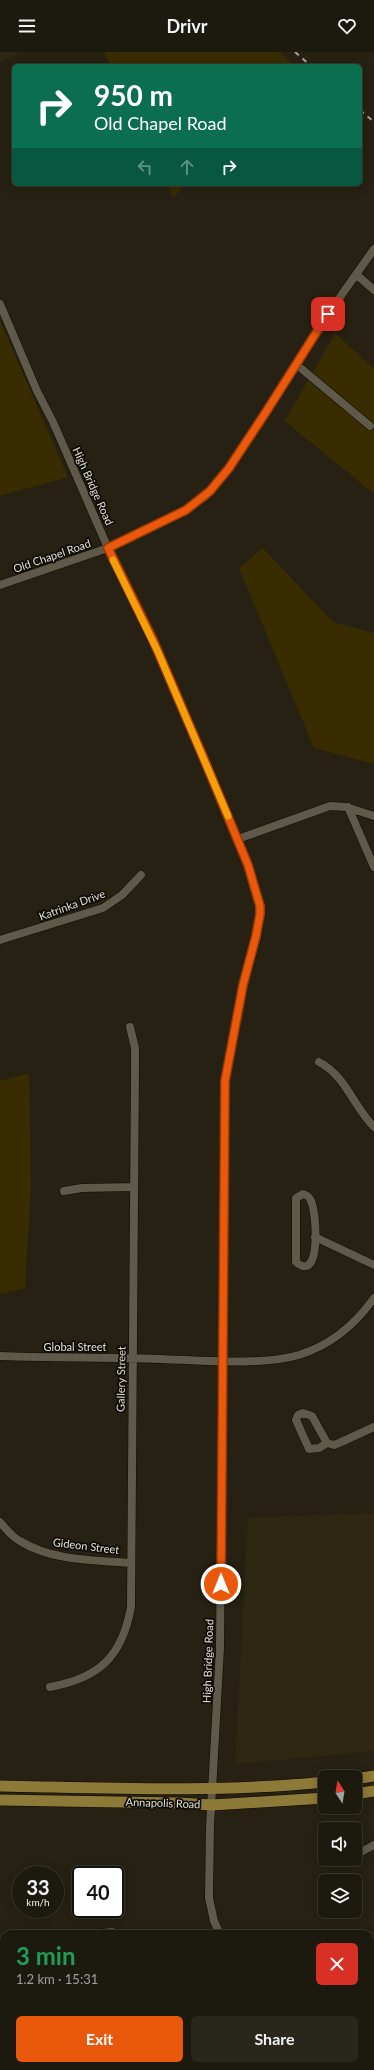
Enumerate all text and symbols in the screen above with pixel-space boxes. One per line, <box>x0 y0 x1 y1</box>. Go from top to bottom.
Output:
icon: menu <box>16 15 38 37</box>
text: Drivr <box>166 15 208 37</box>
icon: heart <box>336 15 358 37</box>
text: 950 m <box>94 78 173 112</box>
icon: right <box>28 80 80 132</box>
text: Old Chapel Road <box>94 112 227 134</box>
icon: left <box>134 156 156 178</box>
icon: ahead <box>176 156 198 178</box>
icon: right <box>218 156 240 178</box>
pin <box>311 297 345 331</box>
icon: arrive <box>317 303 339 325</box>
street label: High Bridge Road <box>70 445 116 527</box>
street label: Old Chapel Road <box>11 536 92 575</box>
street label: Katrinka Drive <box>37 886 107 923</box>
street label: Global Street <box>44 1340 106 1353</box>
street label: Gallery Street <box>113 1346 128 1412</box>
street label: Gideon Street <box>52 1535 120 1556</box>
position arrow <box>200 1563 242 1605</box>
street label: High Bridge Road <box>200 1619 215 1703</box>
north arrow <box>318 1770 362 1814</box>
map controls <box>318 1770 362 1918</box>
street label: Annapolis Road <box>125 1795 201 1810</box>
button: sound <box>318 1822 362 1866</box>
speed limit sign: 40 <box>72 1866 124 1918</box>
button: layers <box>318 1874 362 1918</box>
text: 33 <box>26 1875 50 1899</box>
text: km/h <box>26 1896 50 1908</box>
text: 3 min <box>16 1941 76 1970</box>
button: close <box>316 1943 358 1985</box>
text: 1.2 km · 15:31 <box>16 1971 98 1987</box>
button: Exit <box>16 2016 183 2062</box>
button: Share <box>191 2016 358 2062</box>

